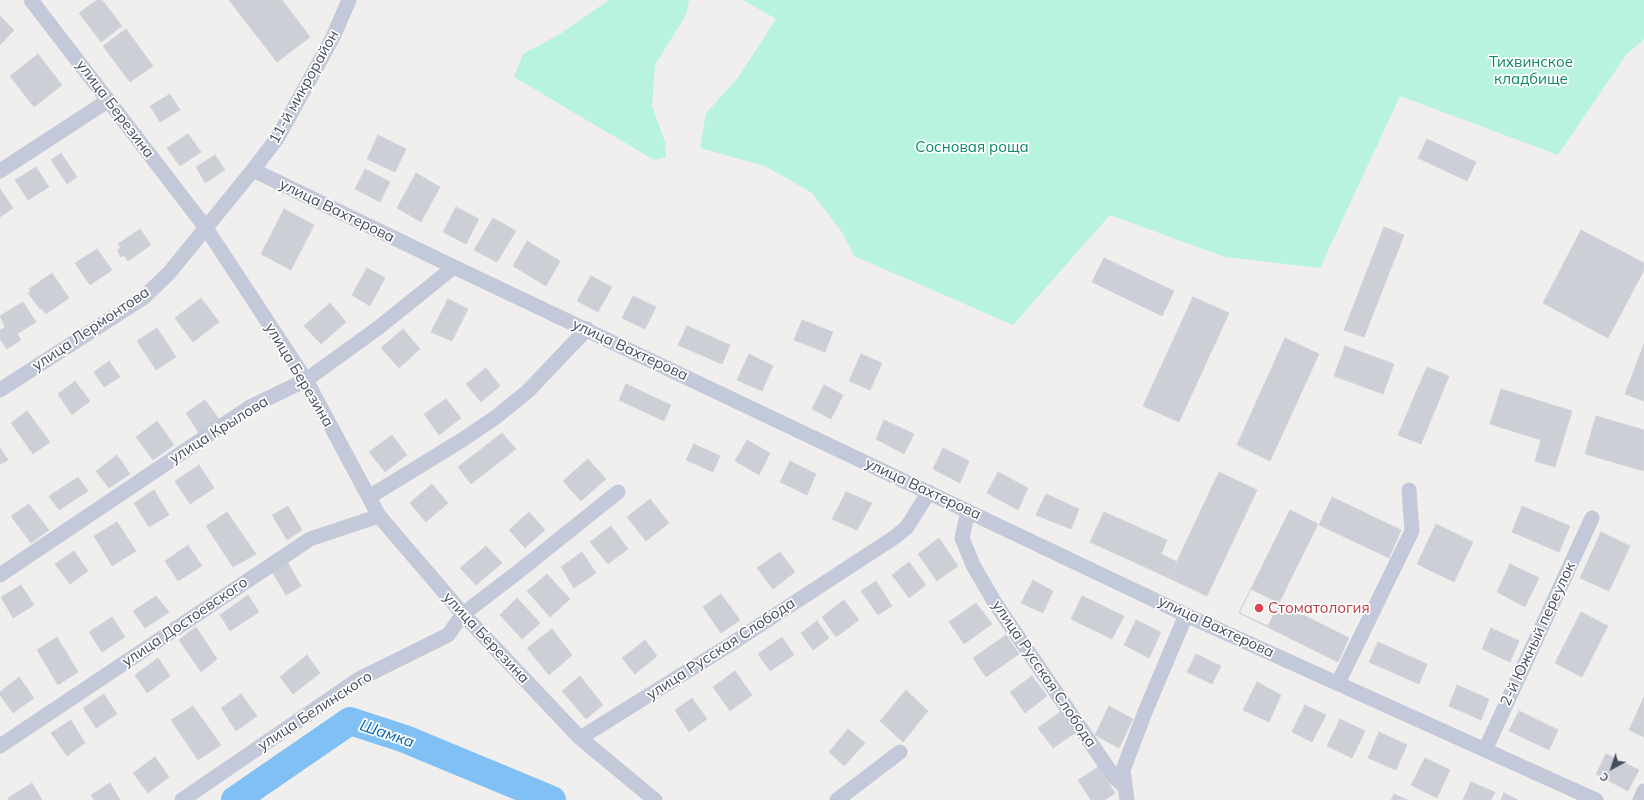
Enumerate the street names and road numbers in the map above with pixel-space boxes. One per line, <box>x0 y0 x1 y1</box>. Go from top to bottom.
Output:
street label: 11-й микрорайон <box>265 27 343 147</box>
street label: улица Березина <box>72 56 158 162</box>
street label: улица Вахтерова <box>277 175 397 247</box>
street label: улица Лермонтова <box>29 283 153 375</box>
street label: улица Вахтерова <box>569 315 691 385</box>
street label: улица Березина <box>261 320 337 430</box>
street label: улица Крылова <box>166 392 272 468</box>
street label: улица Вахтерова <box>862 454 984 524</box>
street label: 2-й Южный переулок <box>1497 559 1579 709</box>
street label: улица Достоевского <box>119 573 251 671</box>
street label: улица Березина <box>439 589 533 687</box>
street label: улица Вахтерова <box>1155 592 1277 662</box>
street label: улица Русская Слобода <box>643 594 799 704</box>
street label: улица Русская Слобода <box>988 597 1100 751</box>
street label: улица Белинского <box>255 667 375 755</box>

